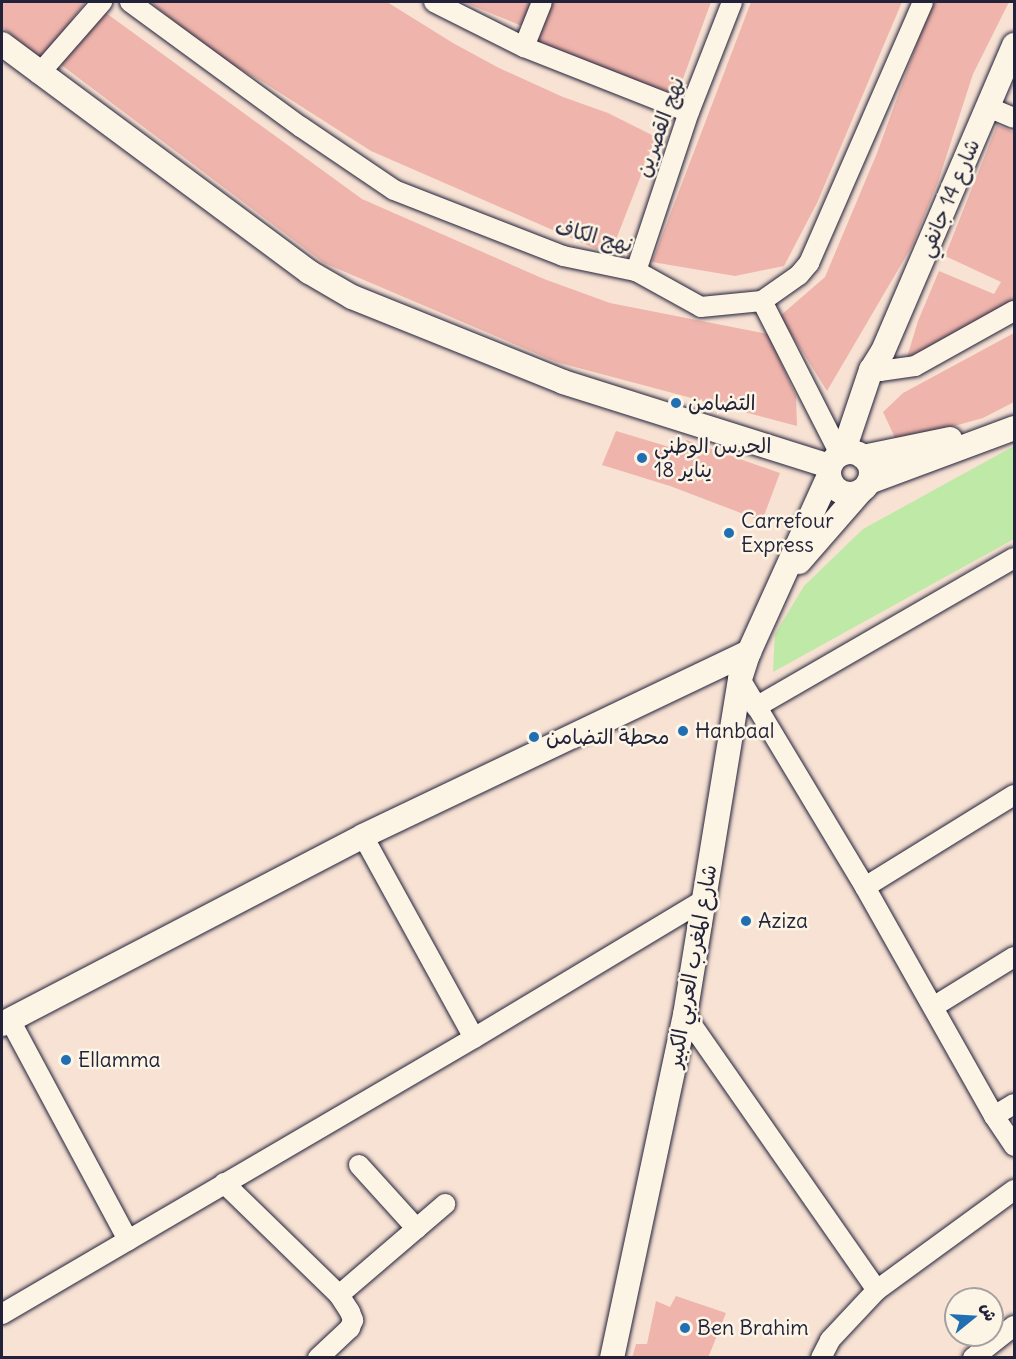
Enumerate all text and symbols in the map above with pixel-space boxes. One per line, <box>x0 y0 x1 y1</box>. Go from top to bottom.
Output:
street label: نهج القصرين <box>630 73 690 181</box>
street label: شارع 14 جانفي <box>913 135 985 261</box>
street label: نهج الكاف <box>553 214 635 258</box>
place label: التضامن <box>688 390 756 416</box>
marker: التضامن <box>669 396 683 410</box>
place label: الحرس الوطني 18 يناير <box>654 433 771 483</box>
marker: الحرس الوطني 18 يناير <box>635 451 649 465</box>
place label: Carrefour Express <box>741 508 834 558</box>
marker: Carrefour Express <box>722 526 736 540</box>
place label: Hanbaal <box>695 718 774 744</box>
place label: محطة التضامن <box>546 724 670 750</box>
marker: Hanbaal <box>676 724 690 738</box>
marker: محطة التضامن <box>527 730 541 744</box>
street label: شارع المغرب العربي الكبير <box>662 863 722 1069</box>
place label: Aziza <box>758 908 808 934</box>
marker: Aziza <box>739 914 753 928</box>
place label: Ellamma <box>78 1047 161 1073</box>
marker: Ellamma <box>59 1053 73 1067</box>
north arrow <box>944 1287 1004 1347</box>
text: ش <box>977 1301 1001 1324</box>
place label: Ben Brahim <box>697 1315 809 1341</box>
marker: Ben Brahim <box>678 1321 692 1335</box>

